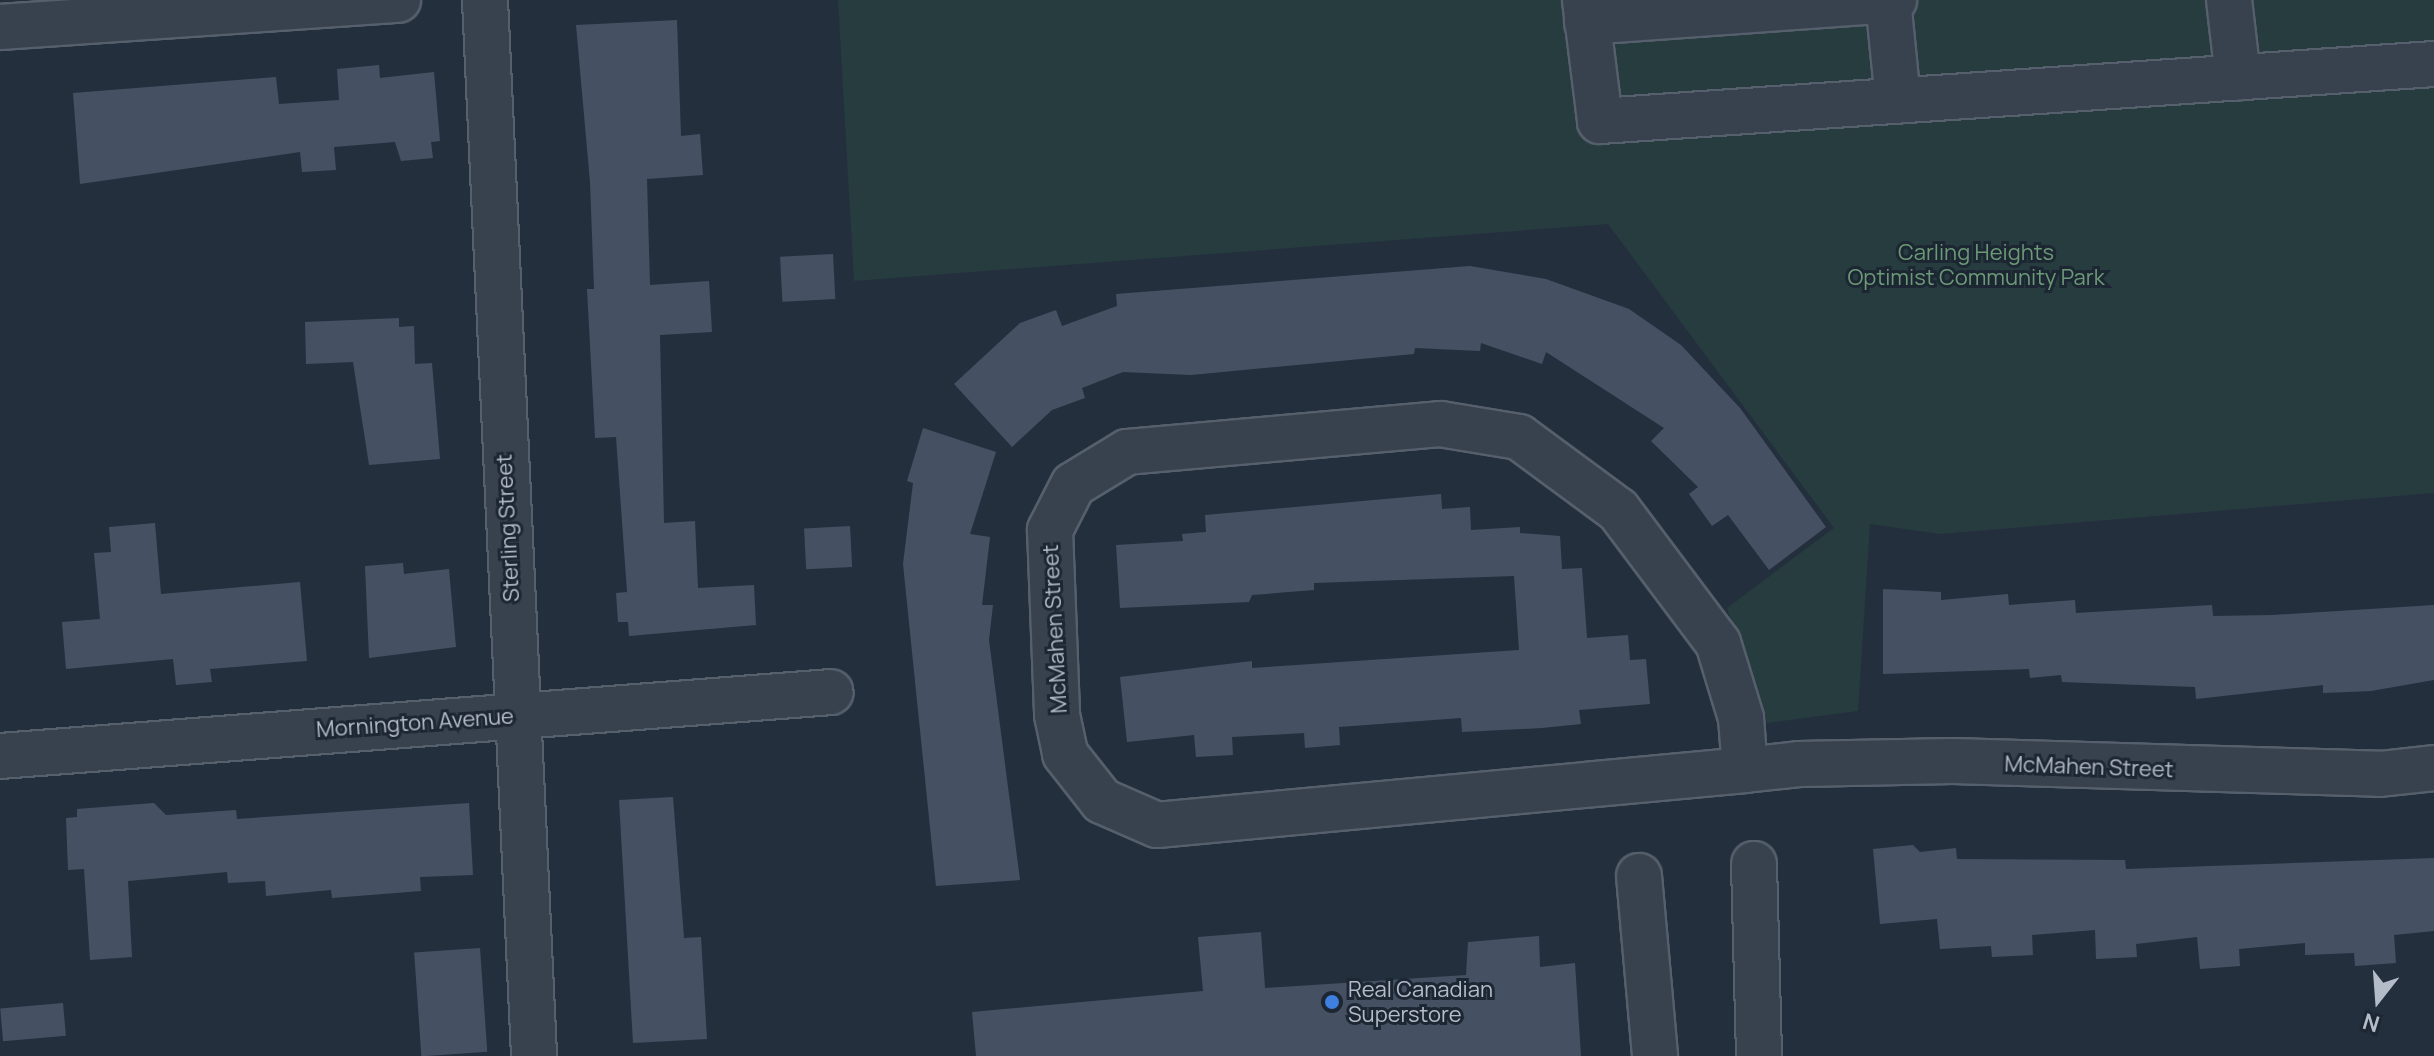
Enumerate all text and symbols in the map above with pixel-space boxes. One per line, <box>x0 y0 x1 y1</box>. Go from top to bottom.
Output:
park label: Carling Heights Optimist Community Park <box>1847 239 2105 290</box>
street label: Sterling Street <box>491 453 525 603</box>
street label: McMahen Street <box>1037 544 1073 714</box>
street label: Mornington Avenue <box>315 703 515 743</box>
street label: McMahen Street <box>2004 751 2174 783</box>
north arrow <box>2338 960 2418 1040</box>
place label: Real Canadian Superstore <box>1348 976 1493 1028</box>
marker: Real Canadian Superstore <box>1323 993 1341 1011</box>
text: N <box>2359 1006 2383 1040</box>

